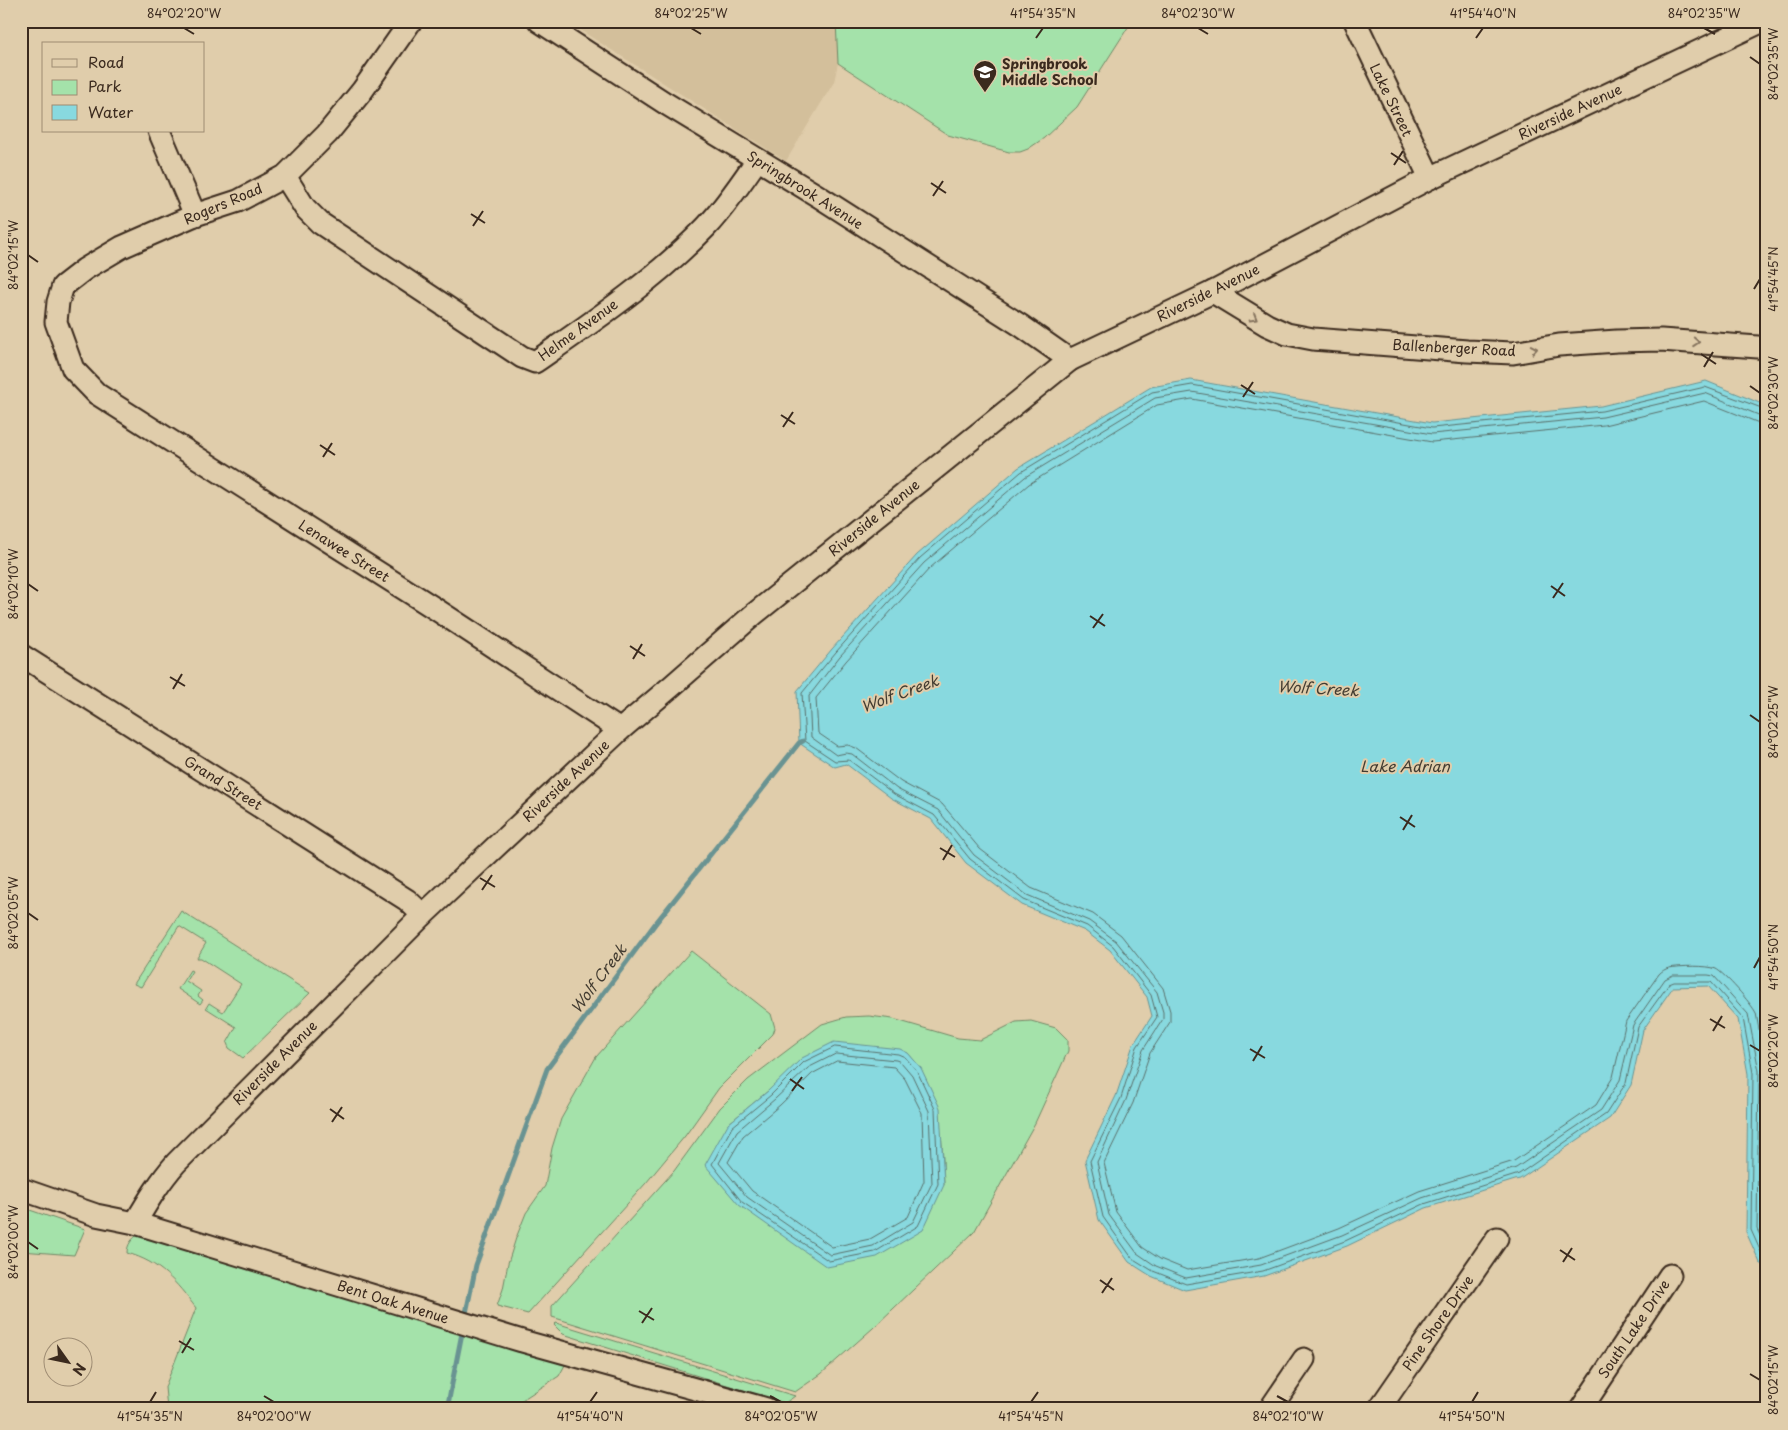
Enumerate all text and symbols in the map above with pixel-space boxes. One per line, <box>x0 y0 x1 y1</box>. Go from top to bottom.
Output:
text: 84°02'20"W <box>147 4 222 22</box>
text: 84°02'25"W <box>655 4 728 22</box>
text: 41°54'35"N <box>1010 4 1076 22</box>
text: 84°02'30"W <box>1161 4 1235 22</box>
text: 41°54'40"N <box>1450 4 1516 22</box>
text: 84°02'35"W <box>1668 4 1741 22</box>
text: 84°02'35"W <box>1764 27 1782 100</box>
legend <box>42 42 205 132</box>
text: Road <box>88 50 124 73</box>
place label: Springbrook Middle School <box>1002 53 1098 90</box>
school or university icon: Springbrook Middle School <box>972 59 998 93</box>
street label: Lake Street <box>1365 60 1418 140</box>
text: Park <box>88 74 122 97</box>
street label: Riverside Avenue <box>1514 78 1625 145</box>
text: Water <box>88 100 133 123</box>
street label: Springbrook Avenue <box>743 145 867 234</box>
street label: Rogers Road <box>180 178 265 230</box>
text: 84°02'15"W <box>4 219 22 290</box>
text: 41°54'45"N <box>1764 246 1782 312</box>
street label: Riverside Avenue <box>1153 258 1263 327</box>
street label: Helme Avenue <box>533 293 622 366</box>
one-way arrow <box>1249 311 1258 321</box>
street label: Ballenberger Road <box>1392 334 1516 361</box>
one-way arrow <box>1692 337 1700 348</box>
one-way arrow <box>1530 345 1538 355</box>
text: 84°02'30"W <box>1764 356 1782 430</box>
street label: Riverside Avenue <box>823 474 924 561</box>
street label: Lenawee Street <box>295 514 394 587</box>
text: 84°02'10"W <box>4 548 22 620</box>
water label: Wolf Creek <box>857 668 942 717</box>
water label: Wolf Creek <box>1277 674 1360 701</box>
text: 84°02'25"W <box>1764 685 1782 759</box>
street label: Riverside Avenue <box>517 735 614 827</box>
street label: Grand Street <box>180 750 267 815</box>
water label: Lake Adrian <box>1360 754 1451 777</box>
text: 84°02'05"W <box>4 876 22 950</box>
text: 41°54'50"N <box>1764 924 1782 990</box>
water label: Wolf Creek <box>564 938 632 1017</box>
text: 84°02'20"W <box>1764 1013 1782 1088</box>
street label: Riverside Avenue <box>227 1015 322 1110</box>
text: 84°02'00"W <box>4 1204 22 1279</box>
street label: Pine Shore Drive <box>1397 1271 1478 1375</box>
street label: Bent Oak Avenue <box>335 1275 452 1329</box>
street label: South Lake Drive <box>1593 1275 1674 1382</box>
north arrow <box>42 1338 92 1388</box>
text: 84°02'15"W <box>1764 1344 1782 1415</box>
text: N <box>67 1359 91 1380</box>
text: 41°54'35"N <box>117 1407 183 1425</box>
text: 84°02'00"W <box>237 1407 312 1425</box>
text: 41°54'40"N <box>557 1407 623 1425</box>
text: 84°02'05"W <box>744 1407 818 1425</box>
text: 41°54'45"N <box>998 1407 1064 1425</box>
text: 84°02'10"W <box>1252 1407 1324 1425</box>
text: 41°54'50"N <box>1439 1407 1505 1425</box>

